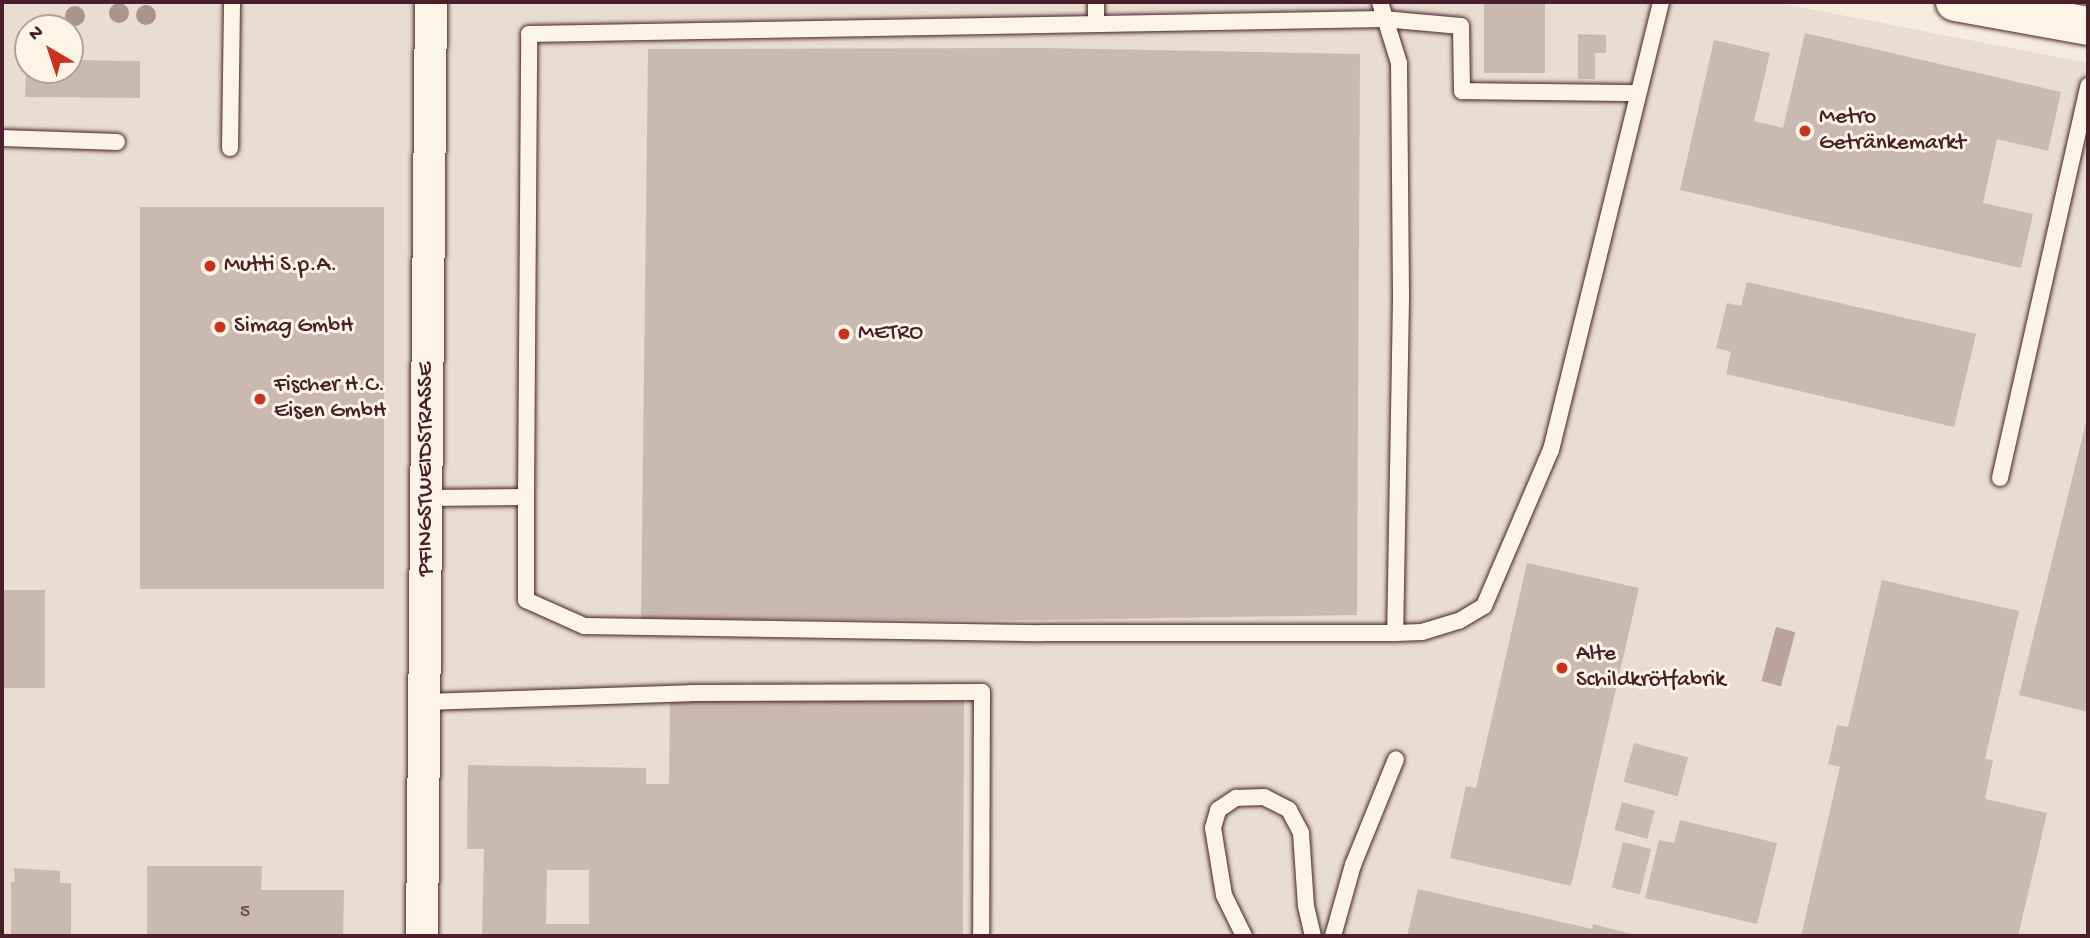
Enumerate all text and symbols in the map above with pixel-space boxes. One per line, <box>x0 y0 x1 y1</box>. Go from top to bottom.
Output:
north arrow <box>14 14 84 84</box>
text: N <box>25 21 49 47</box>
place label: Metro Getränkemarkt <box>1819 104 1966 158</box>
marker: Metro Getränkemarkt <box>1797 123 1813 139</box>
place label: Mutti S.p.A. <box>224 252 337 280</box>
marker: Mutti S.p.A. <box>202 258 218 274</box>
place label: Simag GmbH <box>234 313 353 341</box>
marker: Simag GmbH <box>212 319 228 335</box>
place label: METRO <box>858 320 923 348</box>
marker: METRO <box>836 326 852 342</box>
street label: PFINGSTWEIDSTRASSE <box>413 362 441 576</box>
place label: Fischer H.C. Eisen GmbH <box>274 372 386 426</box>
marker: Fischer H.C. Eisen GmbH <box>252 391 268 407</box>
place label: Alte Schildkrötfabrik <box>1576 641 1725 695</box>
marker: Alte Schildkrötfabrik <box>1554 660 1570 676</box>
house number: 5 <box>240 902 250 924</box>

